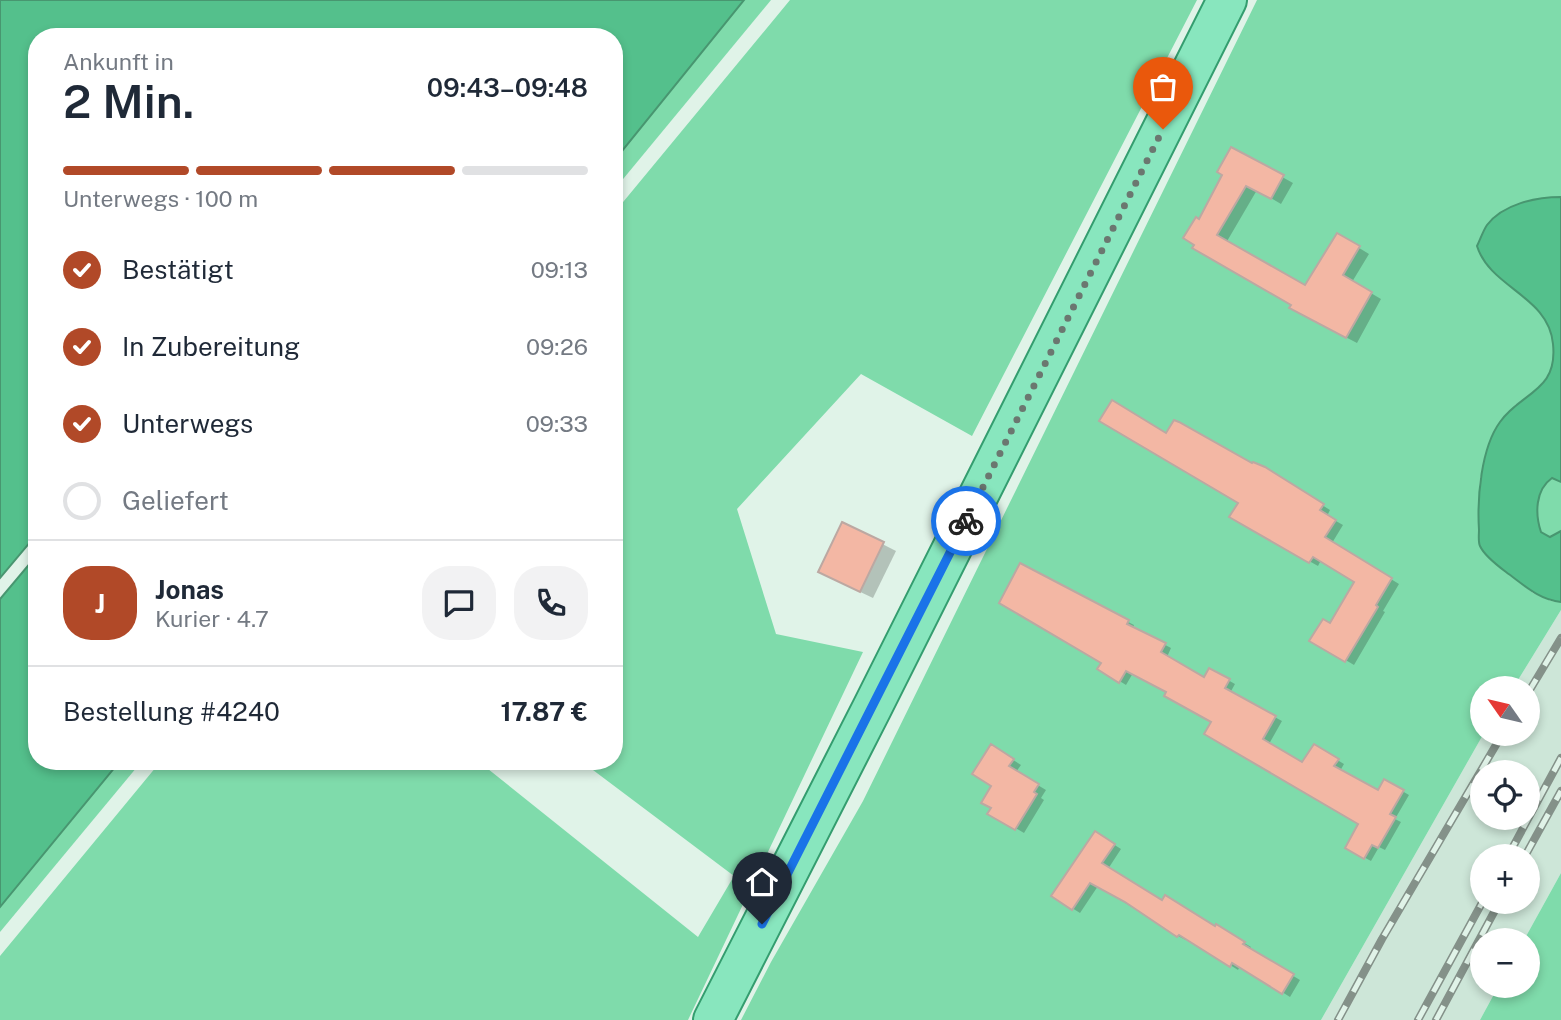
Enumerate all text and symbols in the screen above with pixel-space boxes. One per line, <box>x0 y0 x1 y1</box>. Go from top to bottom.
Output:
text: Ankunft in <box>63 48 174 75</box>
pin <box>1133 57 1193 129</box>
icon: bag <box>1144 68 1182 106</box>
text: 09:43–09:48 <box>427 72 588 103</box>
text: 2 Min. <box>63 74 194 128</box>
text: Unterwegs · 100 m <box>63 185 258 212</box>
icon: check <box>63 251 101 289</box>
text: Bestätigt <box>122 254 234 285</box>
text: 09:13 <box>531 256 588 283</box>
icon: check <box>63 328 101 366</box>
text: In Zubereitung <box>122 331 300 362</box>
text: 09:26 <box>526 333 588 360</box>
icon: check <box>63 405 101 443</box>
text: Unterwegs <box>122 408 253 439</box>
text: 09:33 <box>526 410 588 437</box>
text: Geliefert <box>122 485 229 516</box>
courier <box>931 486 1001 556</box>
icon: bike <box>947 502 985 540</box>
button: chat <box>422 566 496 640</box>
button: phone <box>514 566 588 640</box>
text: Jonas <box>155 574 224 605</box>
text: J <box>95 588 105 619</box>
text: Kurier · 4.7 <box>155 605 269 632</box>
north arrow <box>1470 676 1540 746</box>
map controls <box>1470 676 1540 998</box>
text: Bestellung #4240 <box>63 696 280 727</box>
text: 17.87 € <box>500 696 588 727</box>
button: locate <box>1470 760 1540 830</box>
button: + <box>1470 844 1540 914</box>
pin <box>732 852 792 924</box>
icon: home <box>743 863 781 901</box>
button: − <box>1470 928 1540 998</box>

